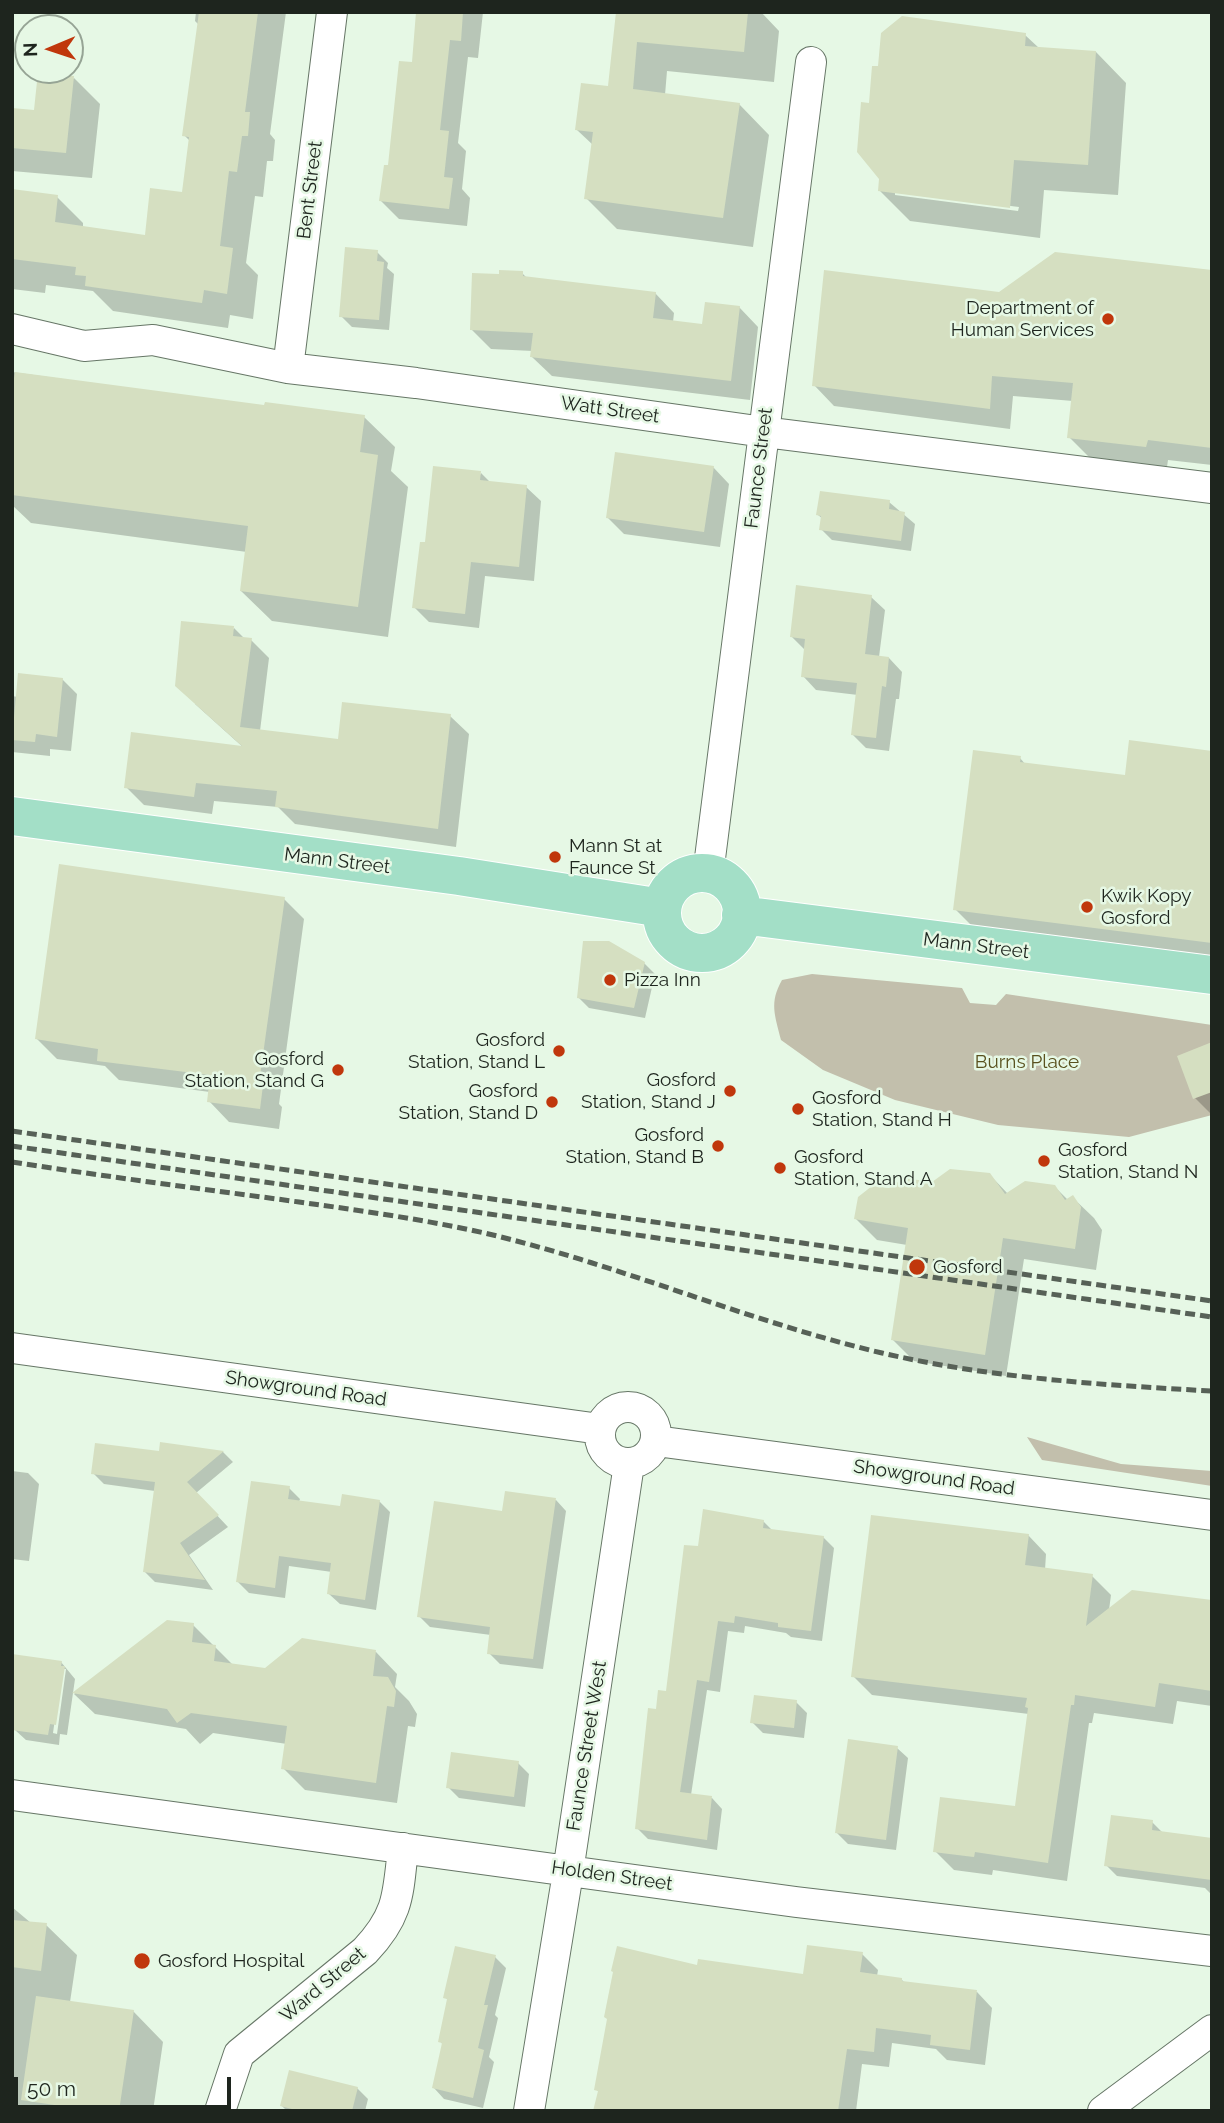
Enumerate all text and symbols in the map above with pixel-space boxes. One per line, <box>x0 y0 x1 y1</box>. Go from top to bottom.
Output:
north arrow <box>14 14 84 84</box>
text: N <box>19 42 41 57</box>
street label: Bent Street <box>293 140 327 240</box>
place label: Department of Human Services <box>951 297 1094 341</box>
marker: Department of Human Services <box>1100 311 1116 327</box>
street label: Watt Street <box>559 392 661 428</box>
street label: Faunce Street <box>740 406 778 530</box>
place label: Mann St at Faunce St <box>569 835 662 879</box>
street label: Mann Street <box>283 843 391 879</box>
marker: Mann St at Faunce St <box>547 849 563 865</box>
place label: Kwik Kopy Gosford <box>1101 885 1192 929</box>
marker: Kwik Kopy Gosford <box>1079 899 1095 915</box>
street label: Mann Street <box>922 928 1030 964</box>
place label: Pizza Inn <box>624 969 701 991</box>
marker: Pizza Inn <box>602 972 618 988</box>
place label: Gosford Station, Stand L <box>408 1029 545 1073</box>
marker: Gosford Station, Stand L <box>551 1043 567 1059</box>
place label: Gosford Station, Stand G <box>185 1048 324 1092</box>
park label: Burns Place <box>975 1051 1079 1073</box>
marker: Gosford Station, Stand G <box>330 1062 346 1078</box>
place label: Gosford Station, Stand J <box>581 1069 716 1113</box>
place label: Gosford Station, Stand D <box>399 1080 538 1124</box>
marker: Gosford Station, Stand J <box>722 1083 738 1099</box>
place label: Gosford Station, Stand H <box>812 1087 952 1131</box>
marker: Gosford Station, Stand D <box>544 1094 560 1110</box>
marker: Gosford Station, Stand H <box>790 1101 806 1117</box>
place label: Gosford Station, Stand B <box>566 1124 704 1168</box>
marker: Gosford Station, Stand B <box>710 1138 726 1154</box>
place label: Gosford Station, Stand N <box>1058 1139 1199 1183</box>
place label: Gosford Station, Stand A <box>794 1146 933 1190</box>
marker: Gosford Station, Stand N <box>1036 1153 1052 1169</box>
marker: Gosford Station, Stand A <box>772 1160 788 1176</box>
place label: Gosford <box>933 1256 1003 1278</box>
marker: Gosford <box>907 1257 927 1277</box>
street label: Showground Road <box>224 1366 388 1412</box>
street label: Showground Road <box>852 1455 1016 1501</box>
street label: Faunce Street West <box>562 1659 612 1833</box>
street label: Holden Street <box>550 1856 674 1896</box>
street label: Ward Street <box>275 1943 371 2027</box>
place label: Gosford Hospital <box>158 1950 305 1972</box>
marker: Gosford Hospital <box>132 1951 152 1971</box>
scale bar <box>18 2064 234 2108</box>
text: 50 m <box>27 2076 76 2101</box>

